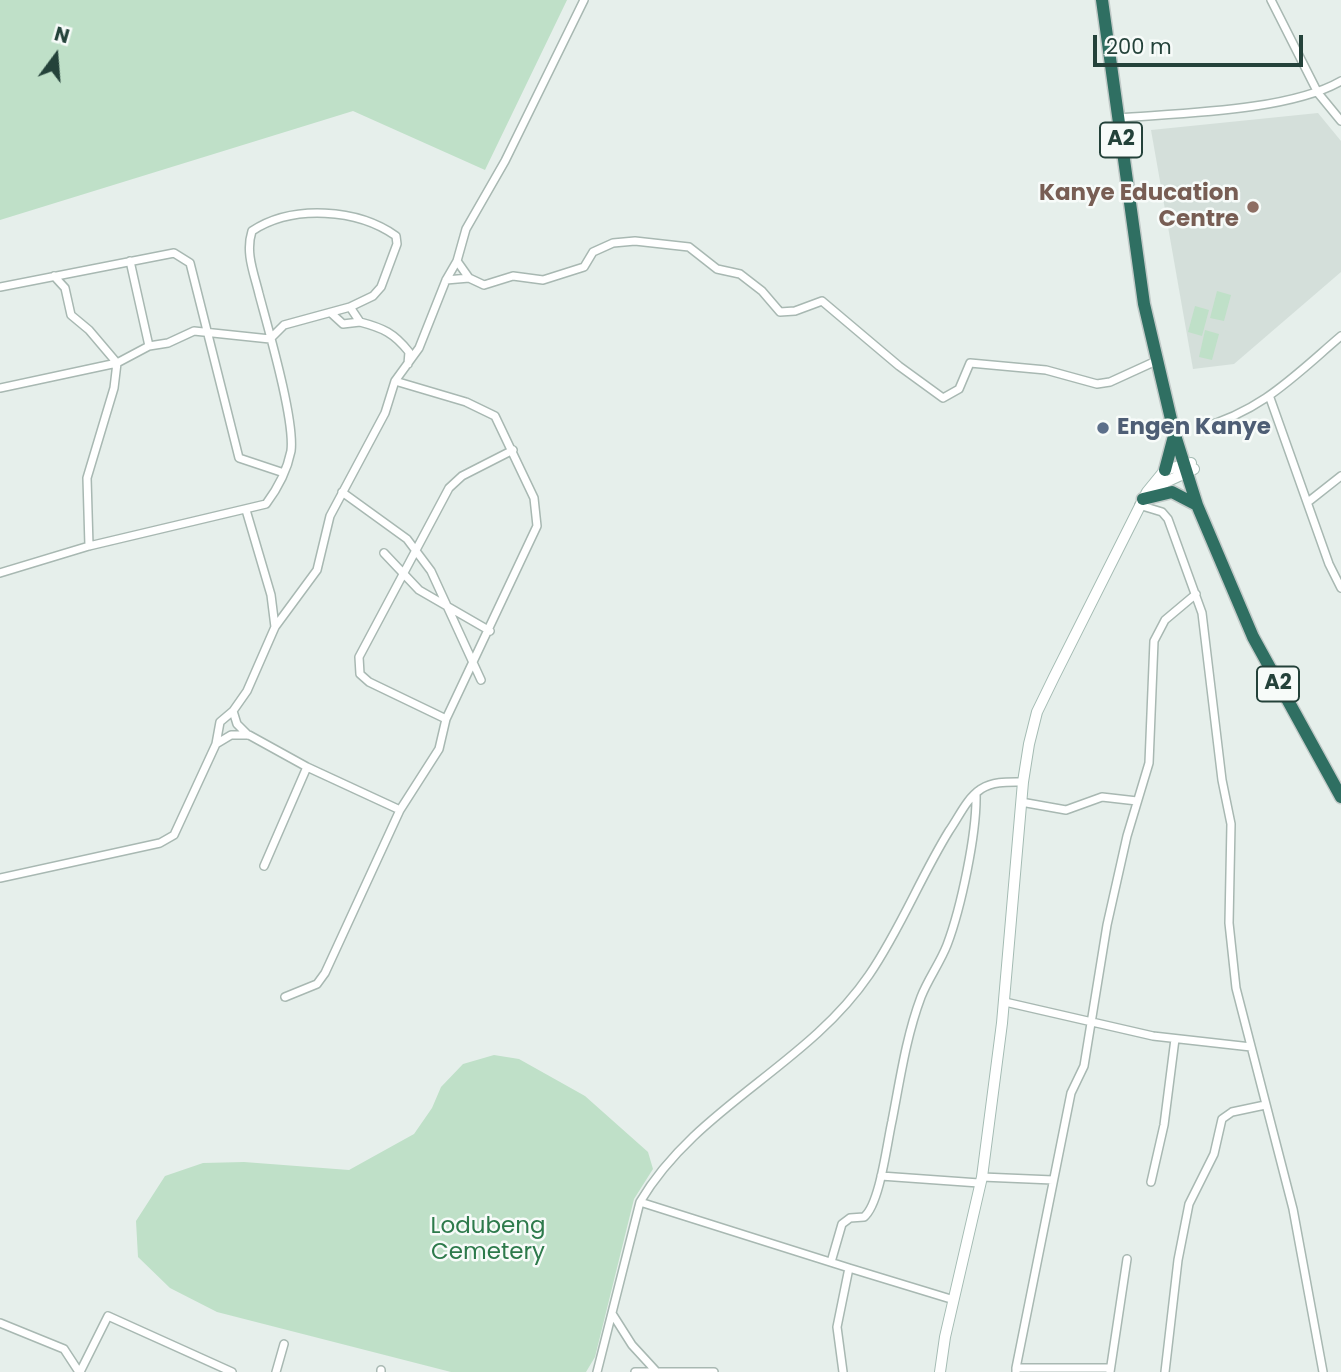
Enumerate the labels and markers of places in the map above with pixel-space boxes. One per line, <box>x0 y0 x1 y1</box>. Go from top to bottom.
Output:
place label: Kanye Education Centre <box>1039 180 1239 234</box>
marker: Kanye Education Centre <box>1245 199 1261 215</box>
place label: Engen Kanye <box>1117 414 1271 442</box>
marker: Engen Kanye <box>1095 420 1111 436</box>

